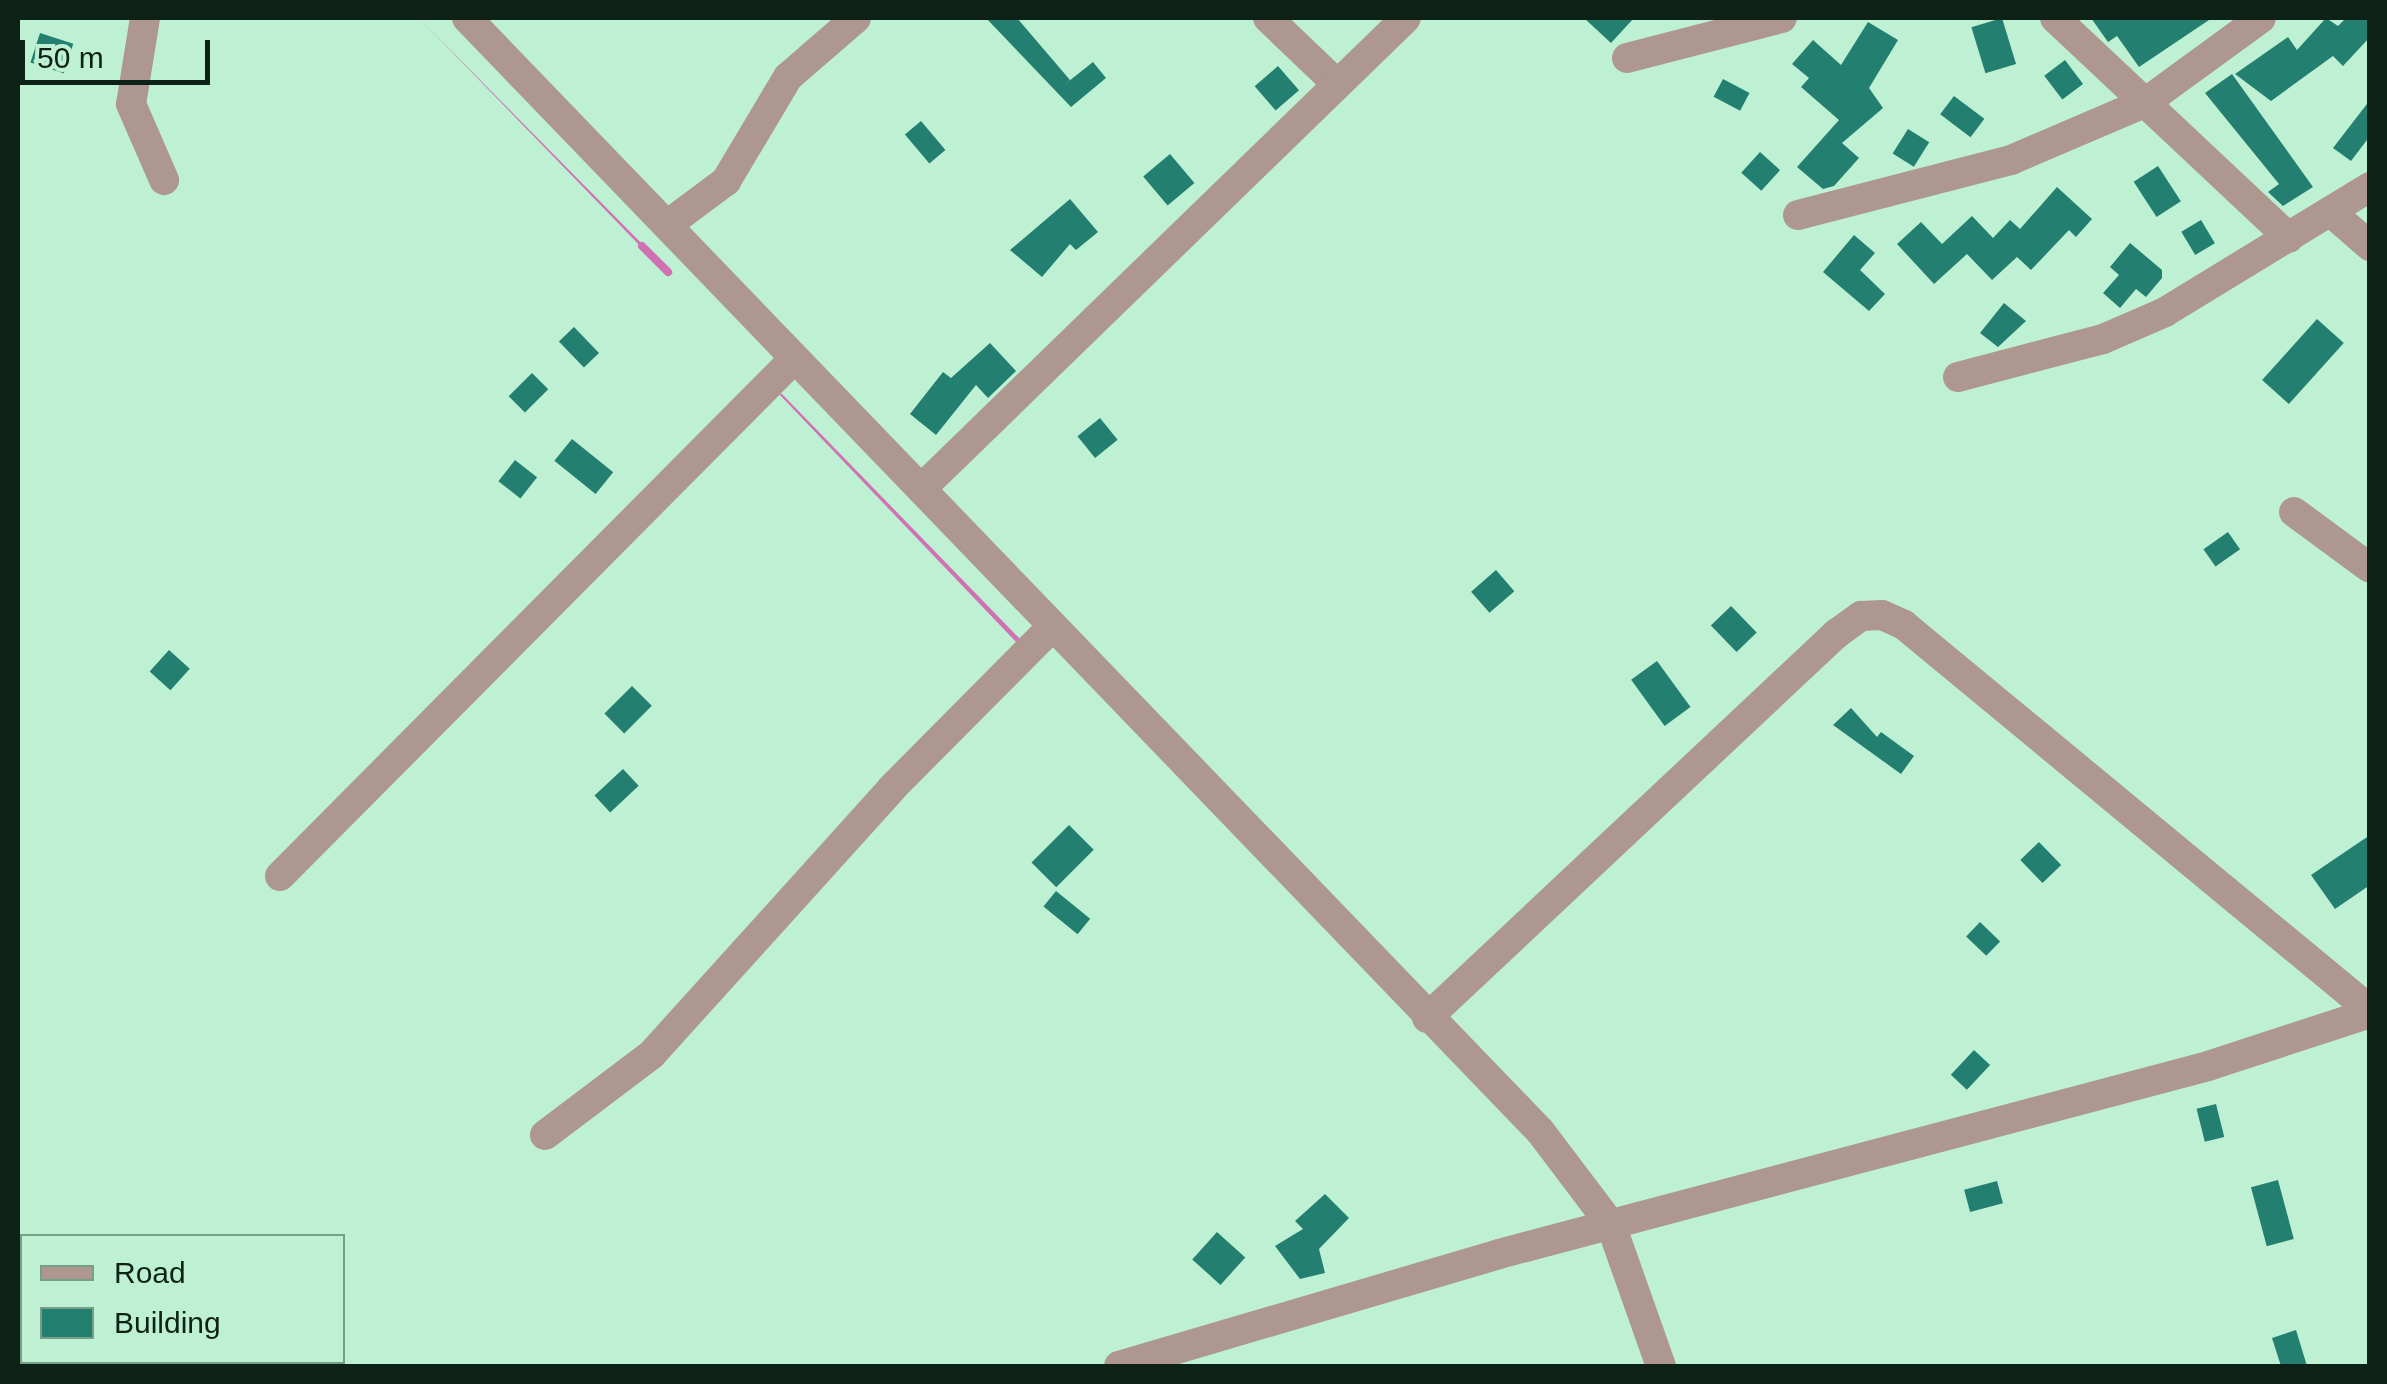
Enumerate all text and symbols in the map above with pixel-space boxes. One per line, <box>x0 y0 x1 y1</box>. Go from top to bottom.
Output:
scale bar <box>25 20 215 82</box>
text: 50 m <box>37 41 104 74</box>
legend <box>20 1234 345 1364</box>
text: Road <box>114 1256 186 1289</box>
text: Building <box>114 1306 221 1339</box>

